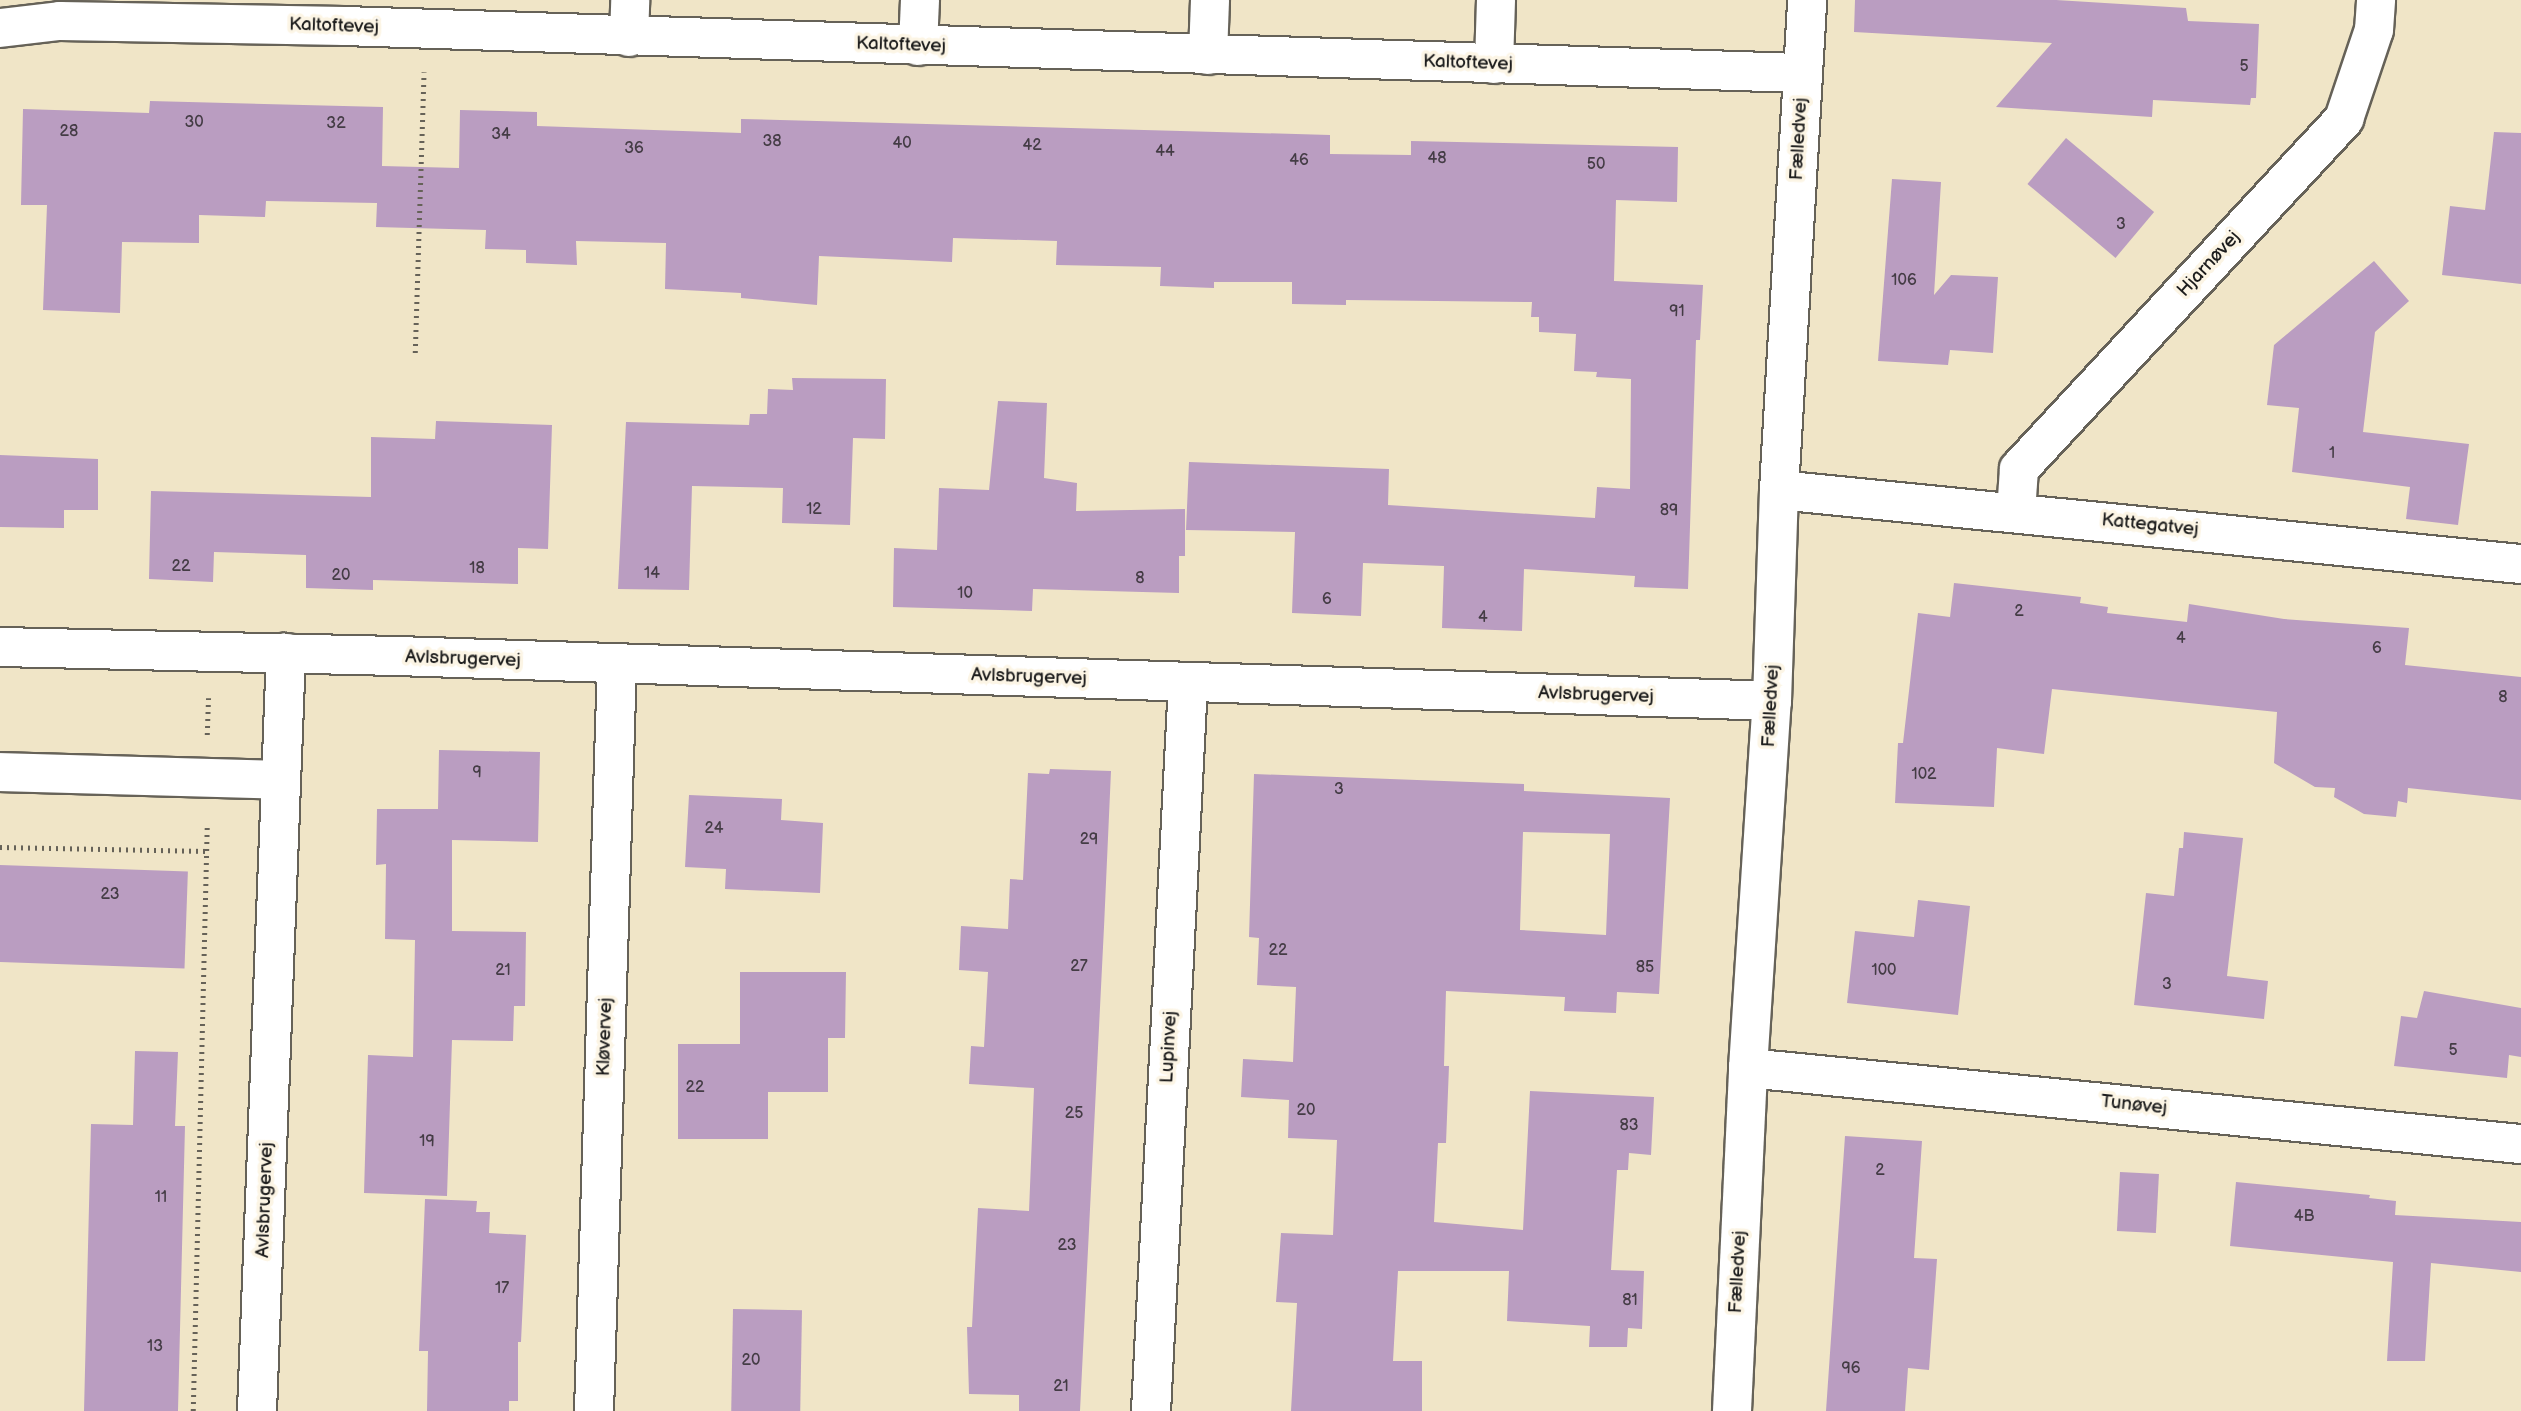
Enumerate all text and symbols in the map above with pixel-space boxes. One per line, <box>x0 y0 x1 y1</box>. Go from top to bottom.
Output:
street label: Kaltoftevej <box>289 13 379 39</box>
street label: Kaltoftevej <box>856 32 946 58</box>
street label: Kaltoftevej <box>1423 50 1513 76</box>
house number: 5 <box>2239 57 2249 77</box>
street label: Fælledvej <box>1785 97 1813 181</box>
house number: 30 <box>184 113 204 133</box>
house number: 32 <box>326 114 346 134</box>
house number: 28 <box>60 122 78 142</box>
house number: 34 <box>491 125 511 145</box>
house number: 38 <box>762 132 782 152</box>
house number: 40 <box>892 134 912 154</box>
house number: 42 <box>1022 136 1042 156</box>
house number: 36 <box>624 139 644 159</box>
house number: 44 <box>1155 142 1175 162</box>
house number: 48 <box>1427 149 1447 169</box>
house number: 46 <box>1289 151 1309 171</box>
house number: 50 <box>1587 155 1605 175</box>
house number: 3 <box>2116 215 2126 235</box>
street label: Hjarnøvej <box>2173 226 2245 302</box>
house number: 106 <box>1891 271 1917 291</box>
house number: 91 <box>1669 302 1685 322</box>
house number: 1 <box>2329 444 2335 464</box>
house number: 12 <box>806 500 822 520</box>
house number: 89 <box>1660 501 1678 521</box>
street label: Kattegatvej <box>2100 509 2200 541</box>
house number: 22 <box>172 557 190 577</box>
house number: 18 <box>469 559 485 579</box>
house number: 14 <box>644 564 660 584</box>
house number: 20 <box>332 566 350 586</box>
house number: 8 <box>1135 569 1145 589</box>
house number: 10 <box>957 584 973 604</box>
house number: 6 <box>1322 590 1332 610</box>
house number: 2 <box>2014 602 2024 622</box>
house number: 4 <box>1478 608 1488 628</box>
house number: 4 <box>2176 629 2186 649</box>
house number: 6 <box>2372 639 2382 659</box>
street label: Avlsbrugervej <box>405 646 521 672</box>
street label: Avlsbrugervej <box>971 664 1087 690</box>
street label: Fælledvej <box>1757 664 1785 748</box>
street label: Avlsbrugervej <box>1538 682 1654 708</box>
house number: 8 <box>2498 688 2508 708</box>
house number: 9 <box>472 763 482 783</box>
house number: 102 <box>1911 765 1937 785</box>
house number: 3 <box>1334 780 1344 800</box>
house number: 24 <box>705 819 723 839</box>
house number: 29 <box>1080 830 1098 850</box>
house number: 23 <box>101 885 119 905</box>
house number: 22 <box>1269 941 1287 961</box>
house number: 27 <box>1070 957 1088 977</box>
house number: 85 <box>1636 958 1654 978</box>
house number: 21 <box>495 961 511 981</box>
house number: 100 <box>1871 961 1897 981</box>
house number: 3 <box>2162 975 2172 995</box>
street label: Kløvervej <box>592 997 618 1077</box>
street label: Lupinvej <box>1156 1010 1182 1084</box>
house number: 5 <box>2448 1041 2458 1061</box>
house number: 22 <box>686 1078 704 1098</box>
street label: Tunøvej <box>2100 1090 2168 1120</box>
house number: 20 <box>1297 1101 1315 1121</box>
house number: 25 <box>1065 1104 1083 1124</box>
house number: 83 <box>1619 1116 1639 1136</box>
house number: 19 <box>419 1132 435 1152</box>
street label: Avlsbrugervej <box>252 1142 278 1258</box>
house number: 2 <box>1875 1161 1885 1181</box>
house number: 11 <box>155 1188 167 1208</box>
house number: 4B <box>2294 1207 2314 1227</box>
street label: Fælledvej <box>1724 1230 1752 1314</box>
house number: 23 <box>1058 1236 1076 1256</box>
house number: 17 <box>495 1279 509 1299</box>
house number: 81 <box>1622 1291 1638 1311</box>
house number: 13 <box>147 1337 163 1357</box>
house number: 20 <box>742 1351 760 1371</box>
house number: 96 <box>1841 1359 1861 1379</box>
house number: 21 <box>1053 1377 1069 1397</box>

